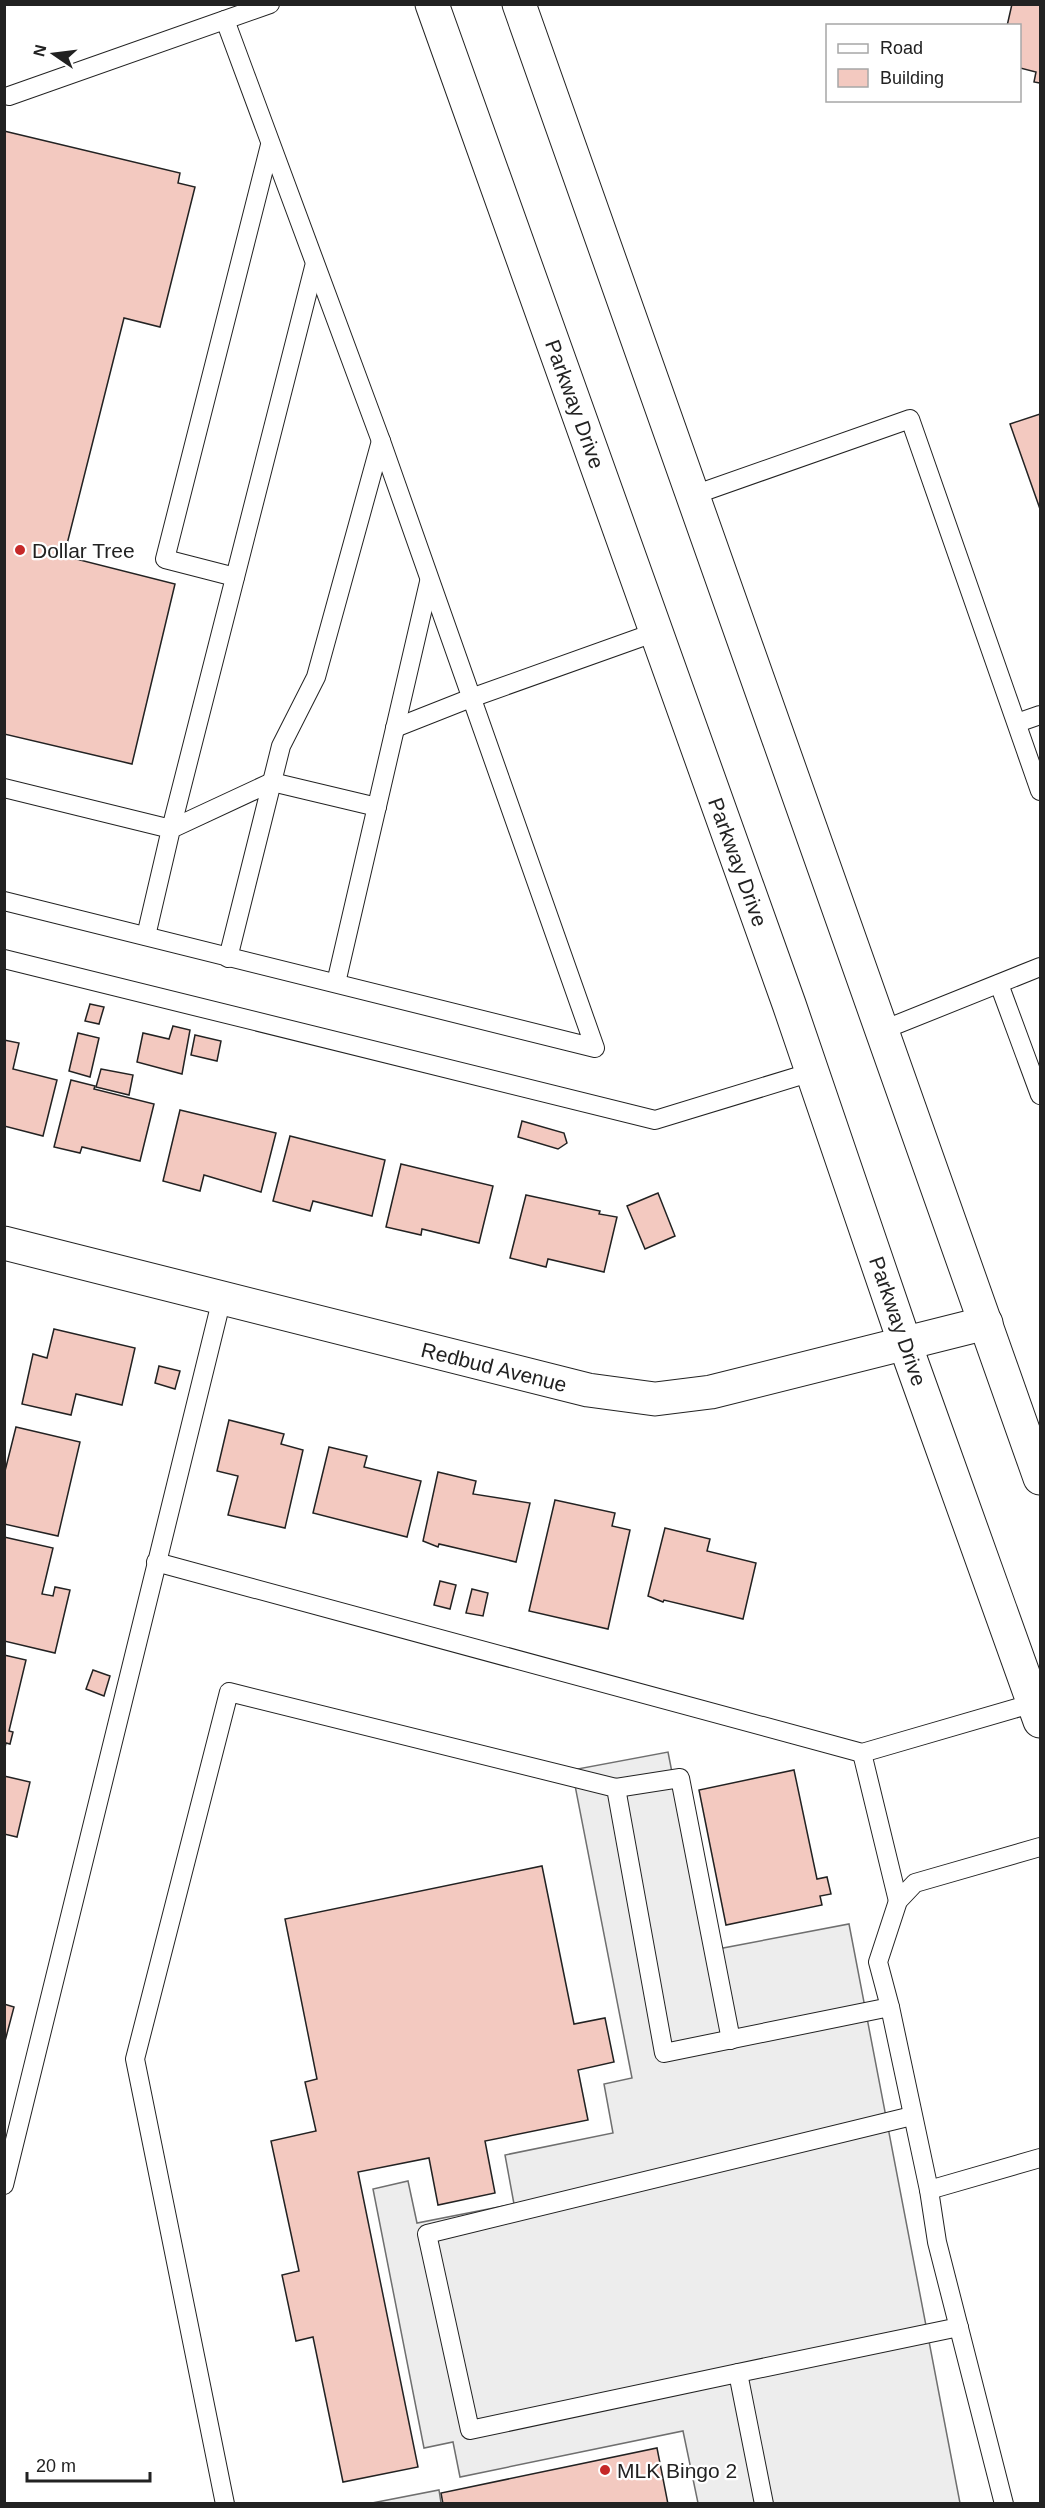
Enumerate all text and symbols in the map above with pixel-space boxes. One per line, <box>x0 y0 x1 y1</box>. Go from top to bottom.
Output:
north arrow <box>24 24 84 84</box>
legend <box>826 24 1021 102</box>
text: Road <box>880 38 923 58</box>
text: N <box>30 43 50 58</box>
text: Building <box>880 68 944 88</box>
street label: Parkway Drive <box>541 336 609 472</box>
place label: Dollar Tree <box>32 539 135 562</box>
marker: Dollar Tree <box>13 543 27 557</box>
street label: Parkway Drive <box>704 794 772 930</box>
street label: Parkway Drive <box>865 1253 931 1389</box>
street label: Redbud Avenue <box>419 1338 569 1396</box>
scale bar <box>27 2445 150 2483</box>
text: 20 m <box>36 2456 76 2476</box>
place label: MLK Bingo 2 <box>617 2459 737 2482</box>
marker: MLK Bingo 2 <box>598 2463 612 2477</box>

